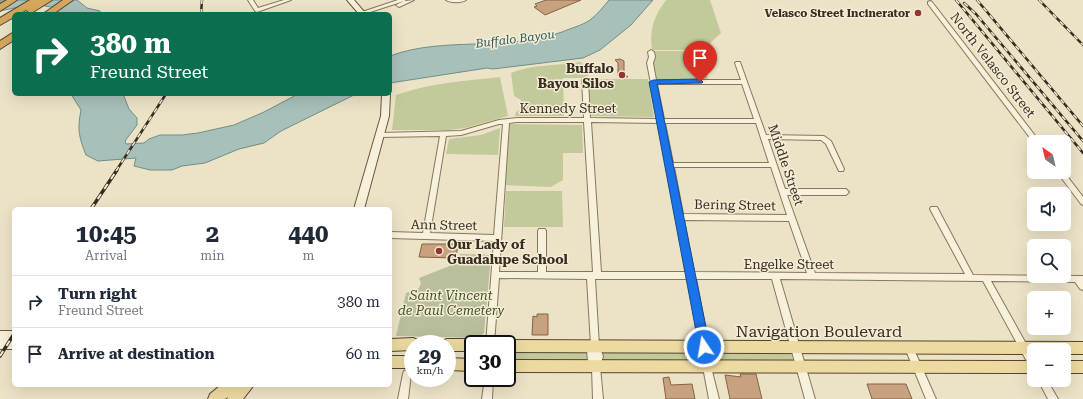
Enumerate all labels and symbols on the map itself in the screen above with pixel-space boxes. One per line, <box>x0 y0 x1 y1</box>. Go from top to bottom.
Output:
place label: Velasco Street Incinerator <box>765 7 910 20</box>
marker: Velasco Street Incinerator <box>913 8 923 18</box>
street label: North Velasco Street <box>947 10 1039 120</box>
water label: Buffalo Bayou <box>474 27 555 51</box>
pin <box>683 41 717 82</box>
place label: Buffalo Bayou Silos <box>538 61 614 91</box>
marker: Buffalo Bayou Silos <box>617 70 627 80</box>
street label: Kennedy Street <box>520 101 617 116</box>
street label: Middle Street <box>765 122 807 208</box>
north arrow <box>1027 135 1071 179</box>
street label: Bering Street <box>694 197 776 213</box>
street label: Ann Street <box>411 217 477 233</box>
place label: Our Lady of Guadalupe School <box>447 237 569 267</box>
marker: Our Lady of Guadalupe School <box>434 246 444 256</box>
street label: Engelke Street <box>744 257 834 272</box>
park label: Saint Vincent de Paul Cemetery <box>398 288 505 318</box>
street label: Navigation Boulevard <box>736 322 902 341</box>
position arrow <box>683 326 725 368</box>
speed limit sign: 30 <box>464 335 516 387</box>

